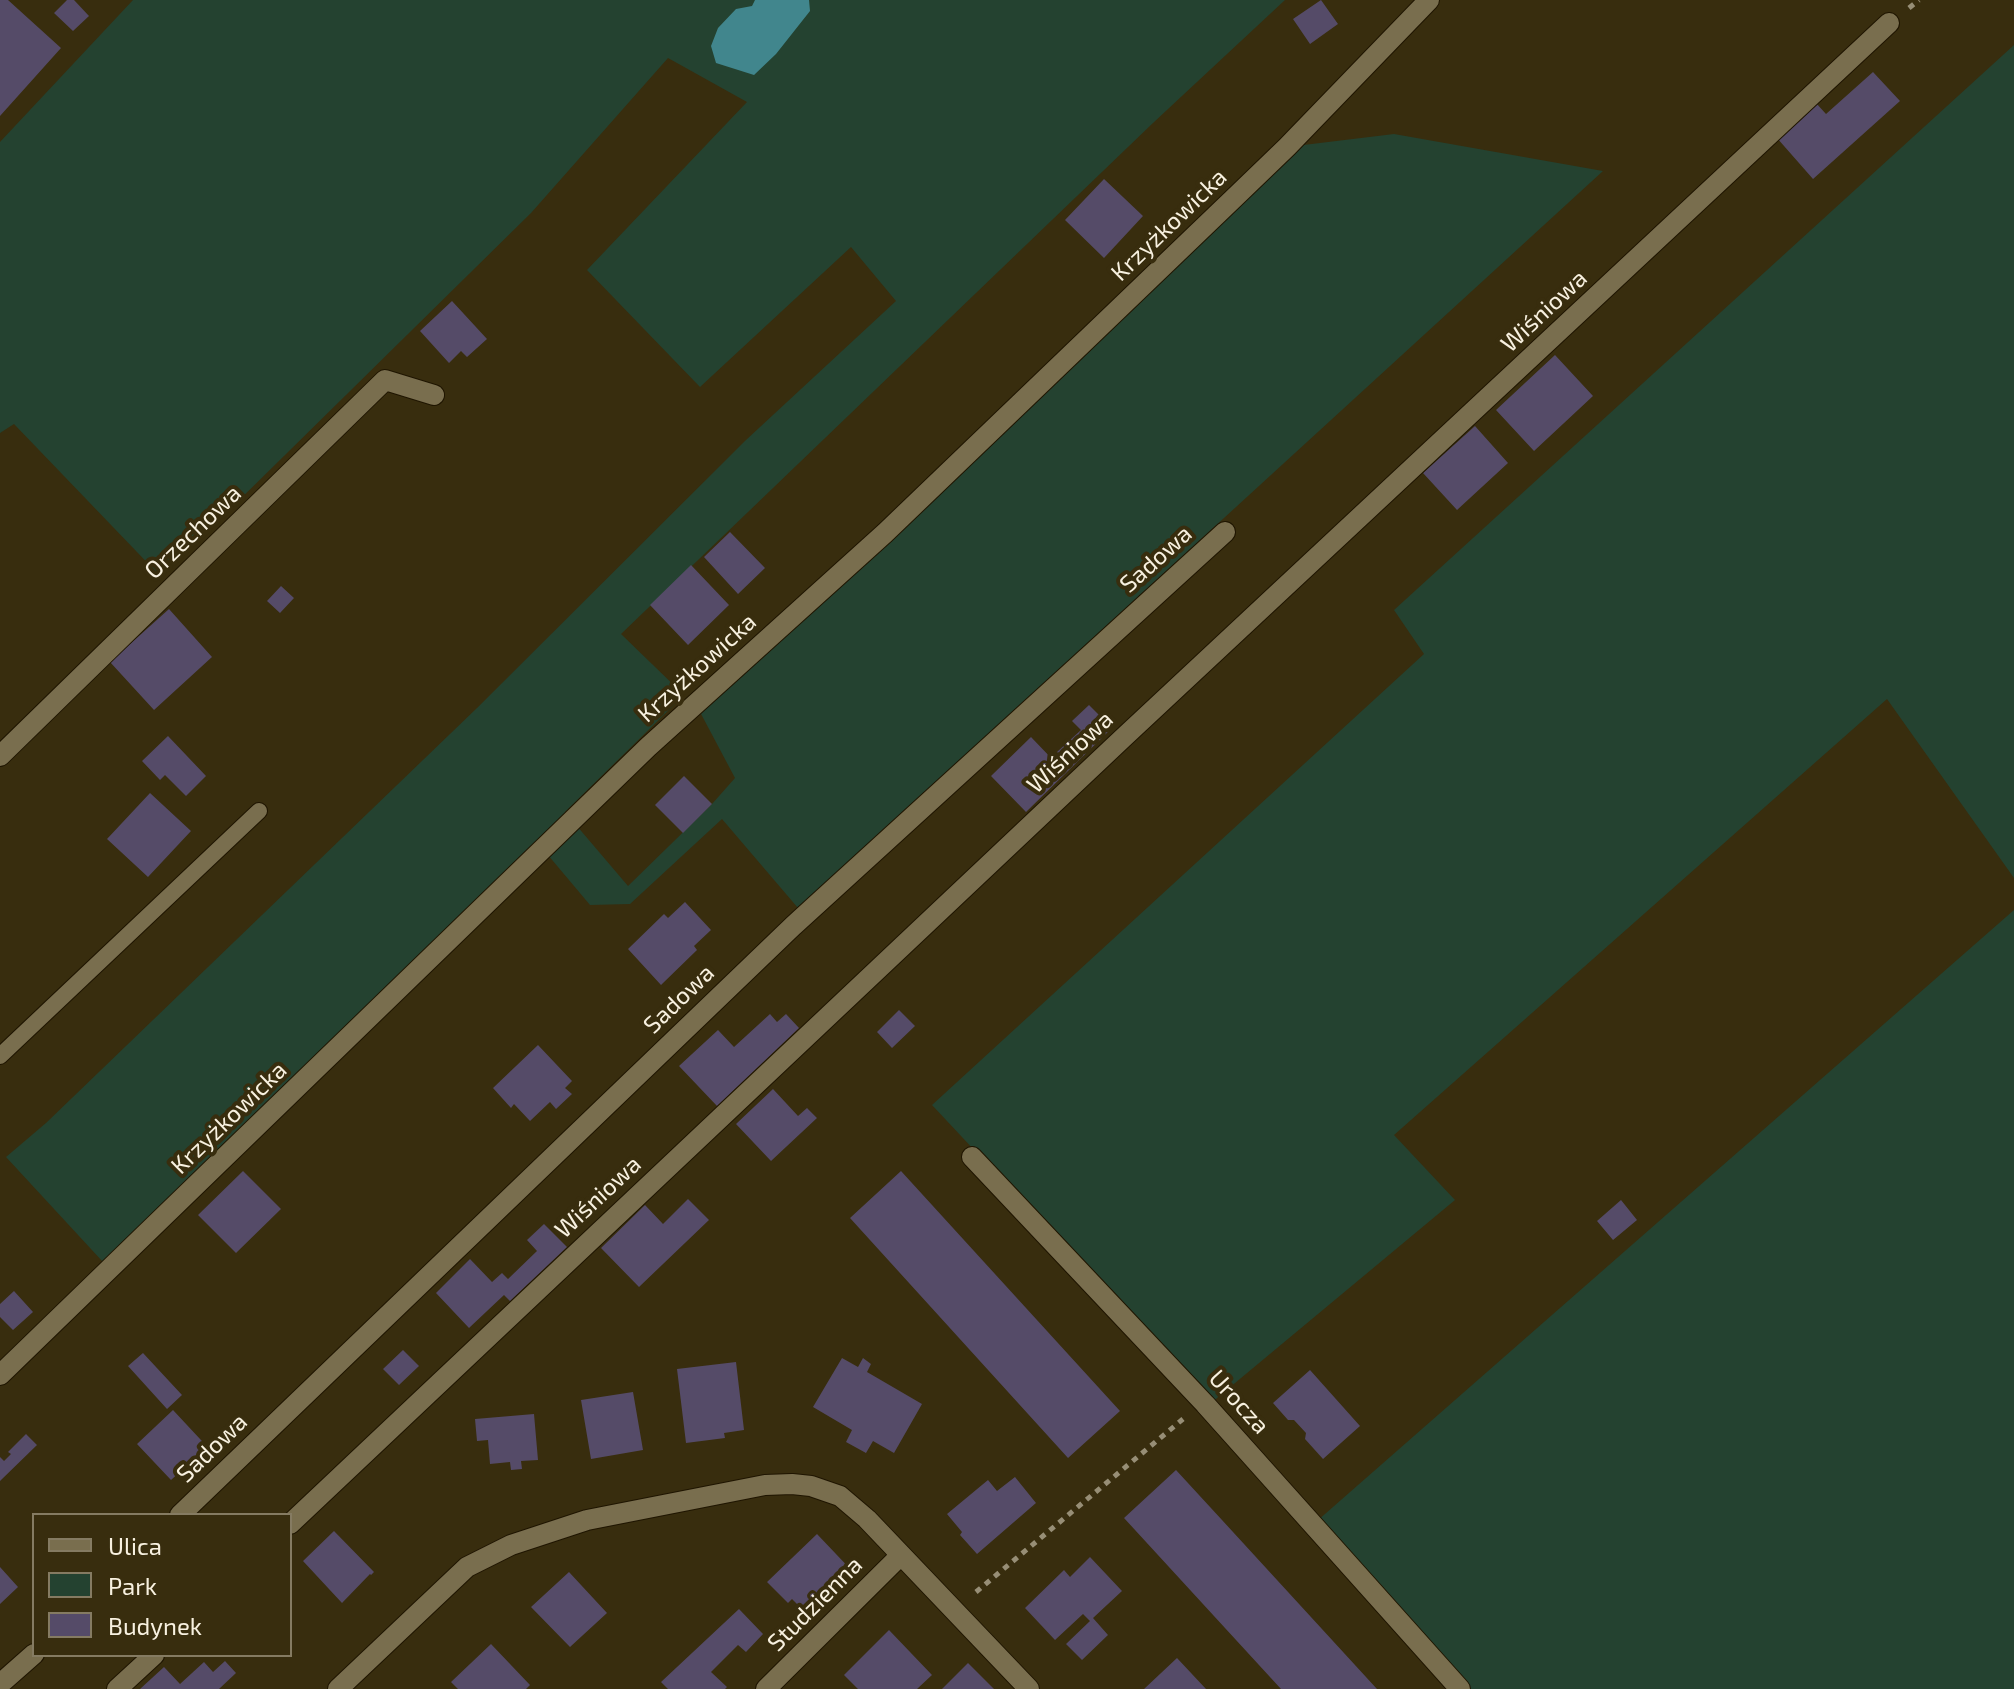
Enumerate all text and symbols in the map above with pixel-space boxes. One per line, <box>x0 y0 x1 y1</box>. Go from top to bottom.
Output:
street label: Krzyżkowicka <box>1105 163 1233 287</box>
street label: Wiśniowa <box>1495 264 1593 358</box>
street label: Orzechowa <box>139 479 247 585</box>
street label: Sadowa <box>1114 519 1198 599</box>
street label: Krzyżkowicka <box>632 607 762 729</box>
street label: Wiśniowa <box>1021 705 1119 799</box>
street label: Sadowa <box>638 958 720 1040</box>
street label: Krzyżkowicka <box>165 1056 293 1180</box>
street label: Wiśniowa <box>549 1150 647 1244</box>
street label: Urocza <box>1203 1364 1275 1440</box>
street label: Sadowa <box>171 1407 253 1489</box>
legend <box>32 1513 292 1657</box>
text: Ulica <box>108 1531 162 1560</box>
street label: Studzienna <box>762 1551 868 1657</box>
text: Park <box>108 1571 157 1600</box>
text: Budynek <box>108 1611 202 1640</box>

